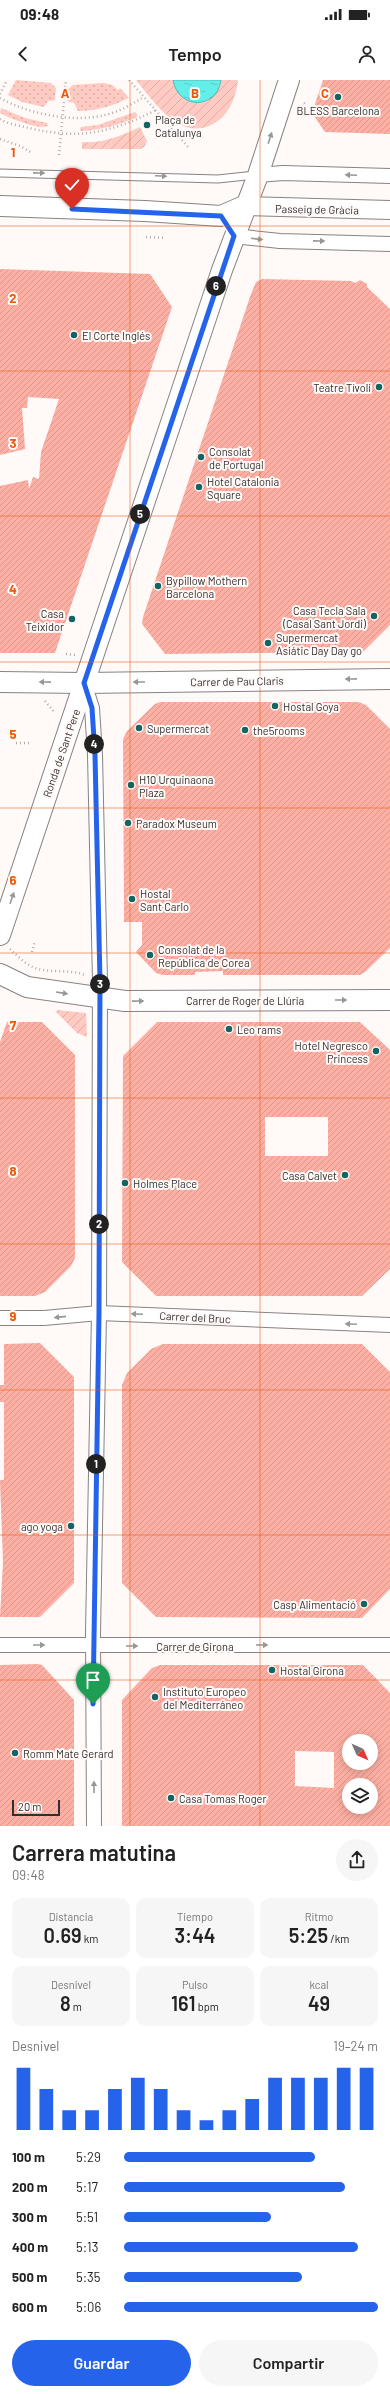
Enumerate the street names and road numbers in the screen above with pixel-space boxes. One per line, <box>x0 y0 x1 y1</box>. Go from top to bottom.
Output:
street label: Passeig de Gràcia <box>275 202 359 216</box>
street label: Carrer de Pau Claris <box>190 674 284 688</box>
street label: Ronda de Sant Pere <box>40 707 82 799</box>
street label: Carrer de Roger de Llúria <box>186 994 304 1007</box>
street label: Carrer del Bruc <box>159 1309 231 1325</box>
street label: Carrer de Girona <box>156 1640 234 1653</box>

